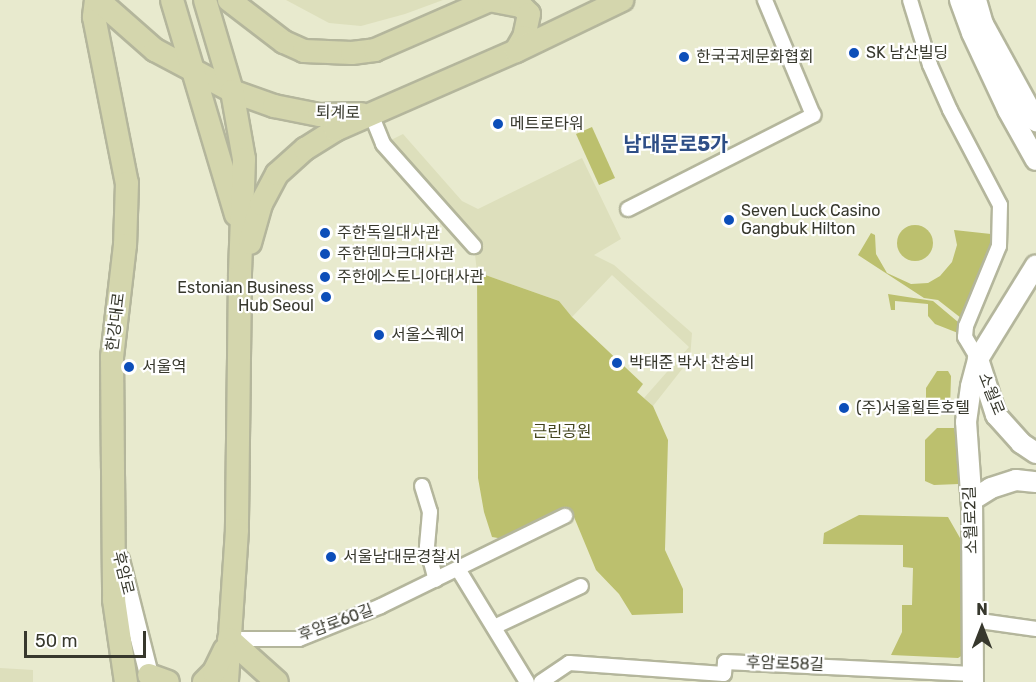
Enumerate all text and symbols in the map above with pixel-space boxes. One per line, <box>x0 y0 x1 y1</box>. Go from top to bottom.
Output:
place label: SK 남산빌딩 <box>866 43 948 63</box>
marker: SK 남산빌딩 <box>847 46 861 60</box>
place label: 한국국제문화협회 <box>696 47 814 67</box>
marker: 한국국제문화협회 <box>677 50 691 64</box>
street label: 퇴계로 <box>316 103 360 123</box>
place label: 메트로타워 <box>510 114 584 134</box>
marker: 메트로타워 <box>491 117 505 131</box>
district label: 남대문로5가 <box>624 132 728 156</box>
place label: Seven Luck Casino Gangbuk Hilton <box>741 201 881 239</box>
marker: Seven Luck Casino Gangbuk Hilton <box>722 213 736 227</box>
place label: 주한독일대사관 <box>337 223 440 243</box>
marker: 주한독일대사관 <box>318 226 332 240</box>
place label: 주한덴마크대사관 <box>337 244 455 264</box>
marker: 주한덴마크대사관 <box>318 247 332 261</box>
place label: 주한에스토니아대사관 <box>337 267 484 287</box>
marker: 주한에스토니아대사관 <box>318 270 332 284</box>
place label: Estonian Business Hub Seoul <box>177 278 314 316</box>
marker: Estonian Business Hub Seoul <box>319 290 333 304</box>
street label: 한강대로 <box>103 292 129 352</box>
place label: 서울스퀘어 <box>391 325 465 345</box>
marker: 서울스퀘어 <box>372 328 386 342</box>
place label: 박태준 박사 찬송비 <box>629 353 755 373</box>
marker: 박태준 박사 찬송비 <box>610 356 624 370</box>
place label: 서울역 <box>142 357 186 377</box>
marker: 서울역 <box>120 358 138 376</box>
street label: 소월로 <box>974 370 1008 418</box>
place label: (주)서울힐튼호텔 <box>856 398 970 418</box>
marker: (주)서울힐튼호텔 <box>837 401 851 415</box>
park label: 근린공원 <box>533 422 591 442</box>
street label: 소월로2길 <box>960 486 982 554</box>
place label: 서울남대문경찰서 <box>343 547 461 567</box>
street label: 후암로 <box>108 549 138 597</box>
marker: 서울남대문경찰서 <box>324 550 338 564</box>
north arrow <box>952 598 1012 658</box>
text: N <box>976 600 988 619</box>
street label: 후암로60길 <box>296 601 376 645</box>
scale bar <box>27 619 148 657</box>
text: 50 m <box>35 630 78 652</box>
street label: 후암로58길 <box>745 653 825 675</box>

